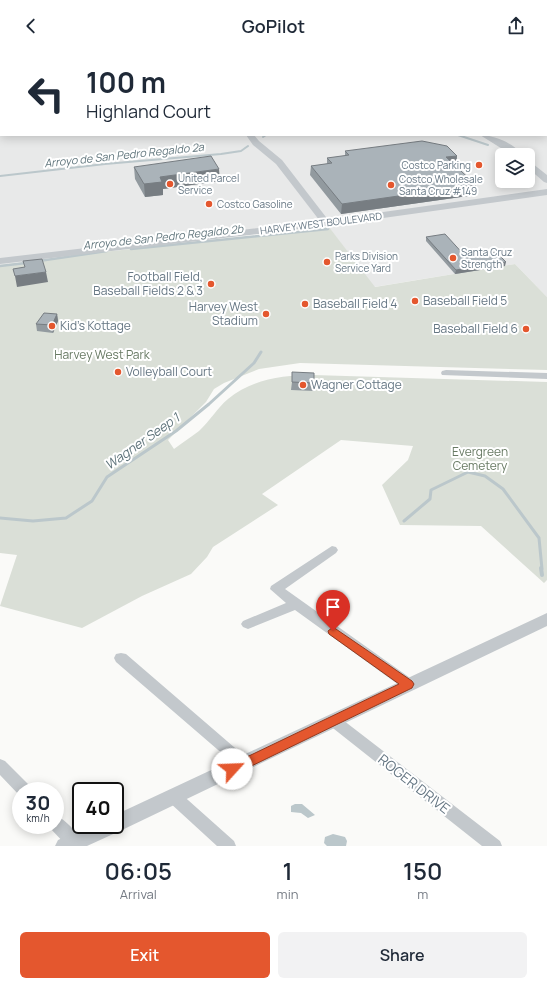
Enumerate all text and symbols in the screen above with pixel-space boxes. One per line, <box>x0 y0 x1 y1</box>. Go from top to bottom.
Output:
text: GoPilot <box>242 14 305 38</box>
icon: back <box>20 15 42 37</box>
icon: share <box>505 15 527 37</box>
text: 100 m <box>86 63 166 101</box>
icon: left <box>20 68 72 120</box>
text: Highland Court <box>86 99 211 123</box>
water label: Arroyo de San Pedro Regaldo 2a <box>43 139 205 170</box>
map controls <box>495 148 535 188</box>
button: layers <box>495 148 535 188</box>
place label: Costco Parking <box>402 158 471 172</box>
marker: Costco Parking <box>474 160 484 170</box>
place label: United Parcel Service <box>178 171 239 197</box>
place label: Costco Wholesale Santa Cruz #149 <box>399 172 483 198</box>
marker: United Parcel Service <box>165 179 175 189</box>
marker: Costco Wholesale Santa Cruz #149 <box>386 180 396 190</box>
place label: Costco Gasoline <box>217 197 293 211</box>
marker: Costco Gasoline <box>204 199 214 209</box>
street label: HARVEY WEST BOULEVARD <box>259 209 383 237</box>
water label: Arroyo de San Pedro Regaldo 2b <box>82 220 245 252</box>
place label: Santa Cruz Strength <box>461 245 512 271</box>
place label: Parks Division Service Yard <box>335 249 398 275</box>
marker: Santa Cruz Strength <box>448 253 458 263</box>
marker: Parks Division Service Yard <box>322 257 332 267</box>
place label: Football Field, Baseball Fields 2 & 3 <box>93 268 203 299</box>
marker: Football Field, Baseball Fields 2 & 3 <box>206 279 216 289</box>
place label: Baseball Field 5 <box>423 292 507 309</box>
place label: Baseball Field 4 <box>313 295 397 312</box>
marker: Baseball Field 5 <box>410 296 420 306</box>
place label: Harvey West Stadium <box>189 298 258 329</box>
marker: Baseball Field 4 <box>300 299 310 309</box>
marker: Harvey West Stadium <box>261 309 271 319</box>
place label: Kid's Kottage <box>60 317 131 334</box>
place label: Baseball Field 6 <box>433 320 518 337</box>
marker: Kid's Kottage <box>47 321 57 331</box>
marker: Baseball Field 6 <box>521 324 531 334</box>
park label: Harvey West Park <box>54 346 151 363</box>
place label: Volleyball Court <box>126 363 212 380</box>
marker: Volleyball Court <box>113 367 123 377</box>
place label: Wagner Cottage <box>311 376 402 393</box>
marker: Wagner Cottage <box>298 380 308 390</box>
water label: Wagner Seep 1 <box>101 408 184 473</box>
park label: Evergreen Cemetery <box>452 443 508 474</box>
pin <box>316 590 350 631</box>
icon: arrive <box>322 596 344 618</box>
position arrow <box>211 748 253 790</box>
street label: ROGER DRIVE <box>374 750 454 818</box>
speed limit sign: 40 <box>72 782 124 834</box>
text: 30 <box>26 789 50 816</box>
text: km/h <box>26 811 50 825</box>
text: 06:05 <box>105 854 172 887</box>
text: 1 <box>282 854 293 887</box>
text: 150 <box>403 854 442 887</box>
text: Arrival <box>120 885 157 903</box>
text: min <box>277 885 298 903</box>
text: m <box>417 885 428 903</box>
button: Exit <box>20 932 270 978</box>
button: Share <box>278 932 527 978</box>

